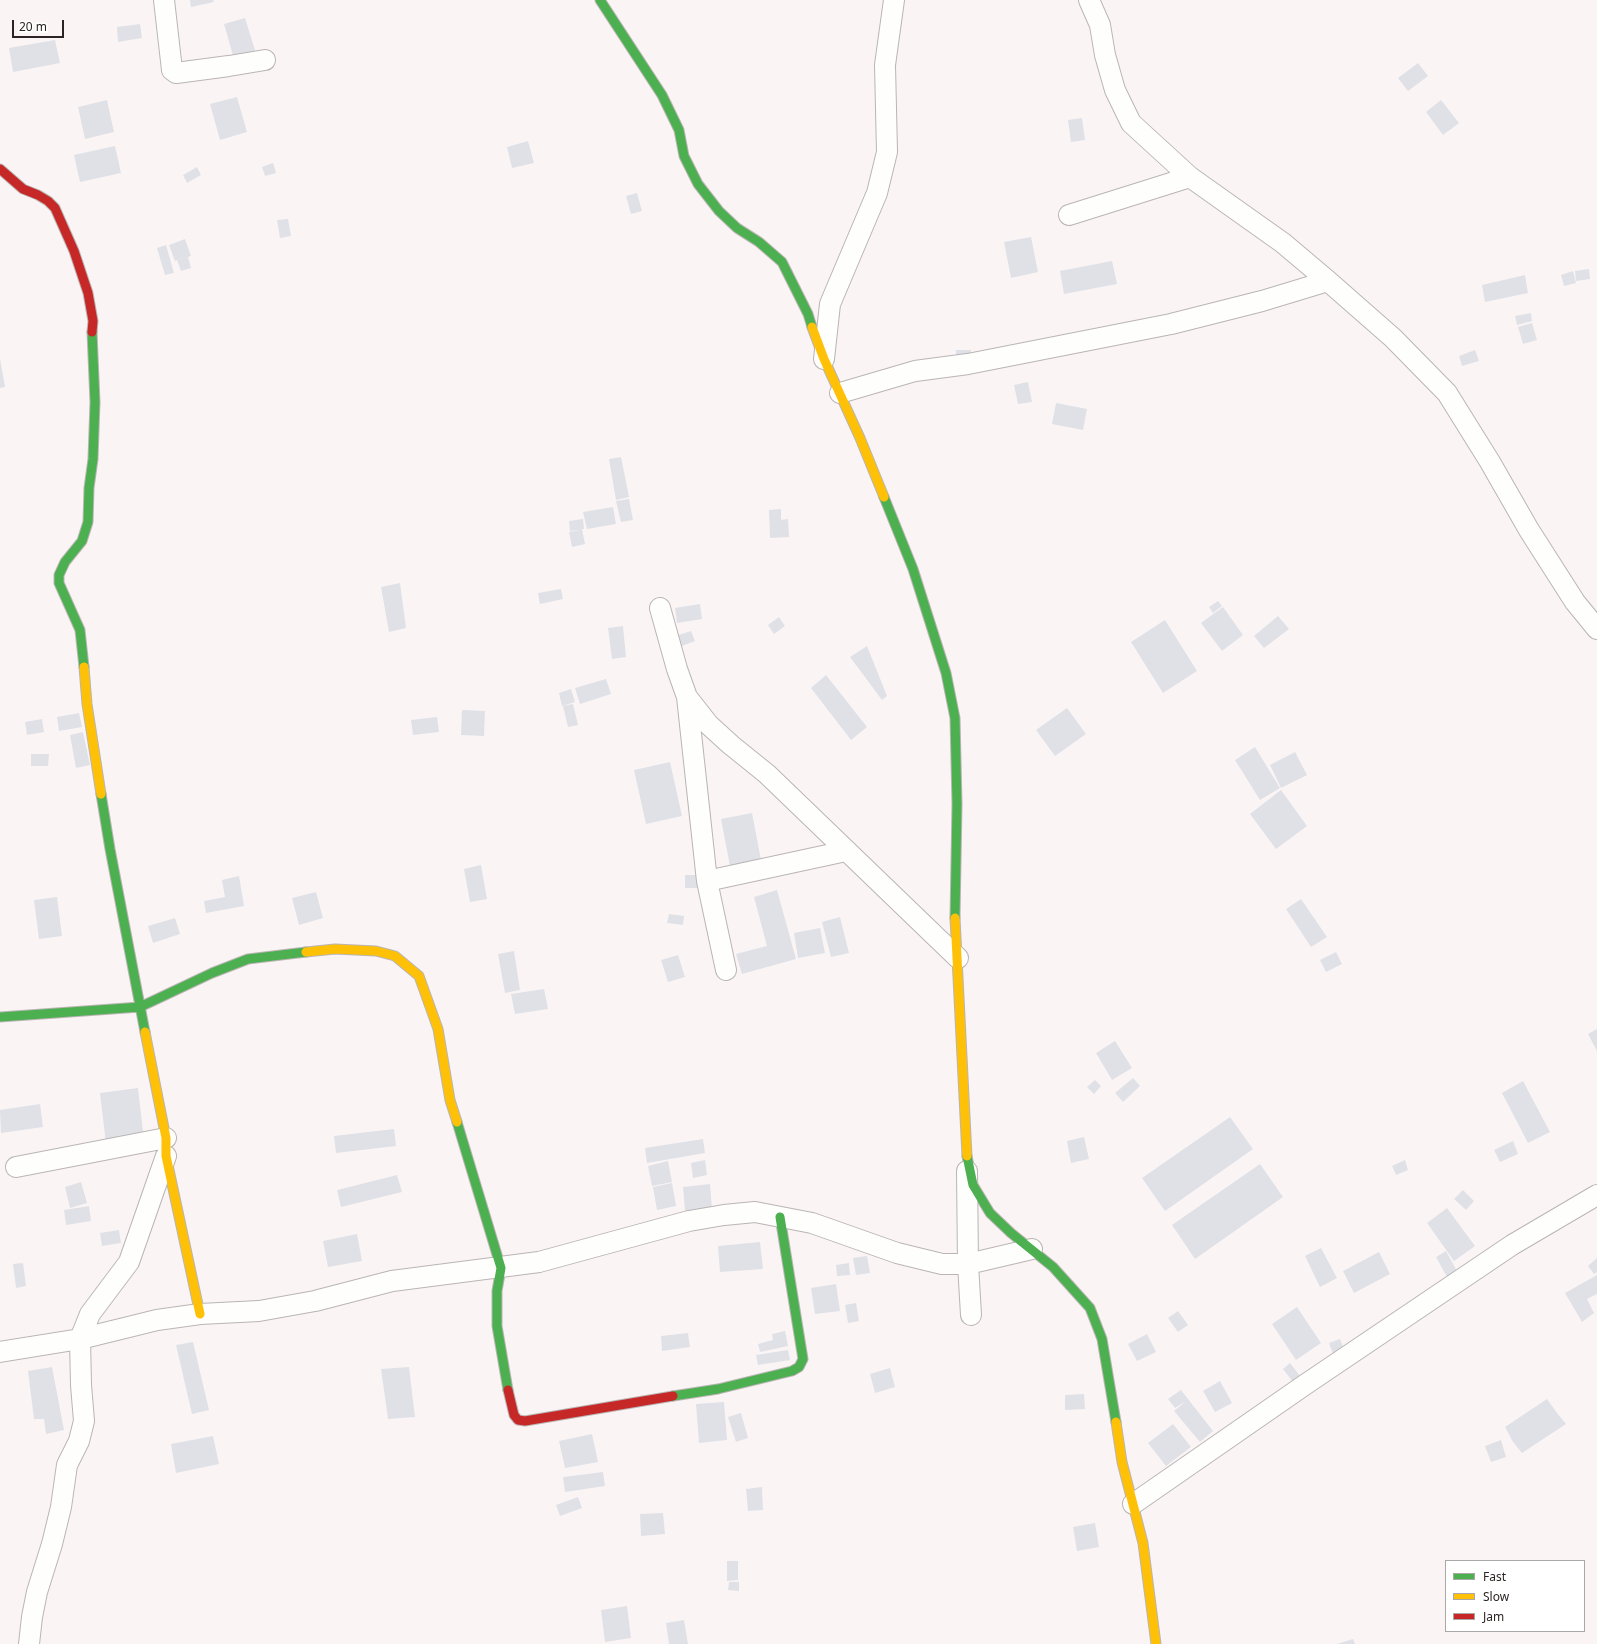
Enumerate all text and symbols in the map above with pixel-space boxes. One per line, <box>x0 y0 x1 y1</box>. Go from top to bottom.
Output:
scale bar <box>14 12 66 38</box>
text: 20 m <box>19 18 47 35</box>
legend <box>1445 1560 1585 1632</box>
text: Fast <box>1483 1568 1506 1585</box>
text: Slow <box>1483 1588 1509 1605</box>
text: Jam <box>1483 1608 1504 1625</box>

